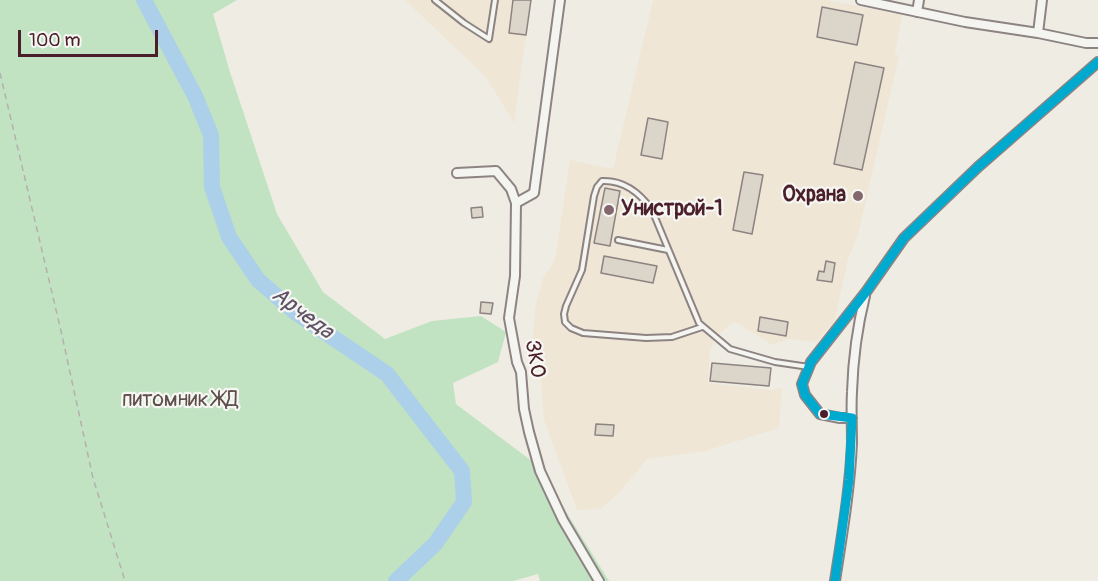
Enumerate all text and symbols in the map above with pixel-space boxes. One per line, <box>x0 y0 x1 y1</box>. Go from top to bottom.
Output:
scale bar <box>21 18 160 56</box>
text: 100 m <box>29 29 81 52</box>
place label: Охрана <box>782 183 846 209</box>
marker: Охрана <box>851 189 865 203</box>
place label: Унистрой-1 <box>621 197 723 223</box>
marker: Унистрой-1 <box>602 203 616 217</box>
water label: Арчеда <box>266 282 338 346</box>
street label: ЗКО <box>518 338 550 380</box>
park label: питомник ЖД <box>122 388 238 414</box>
unlabelled marker <box>818 408 830 420</box>

